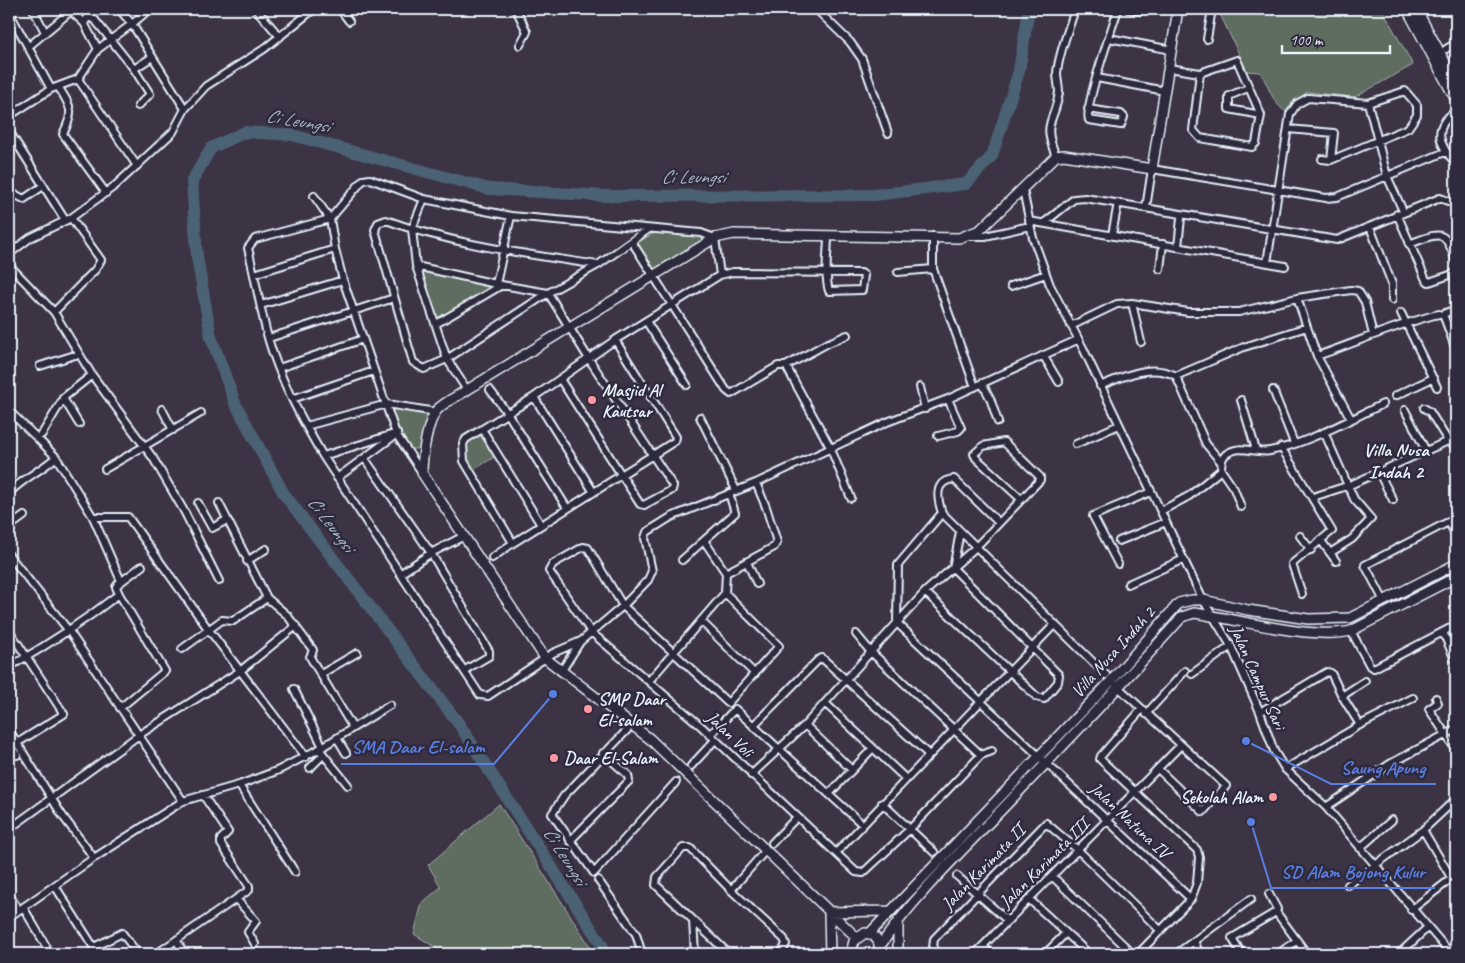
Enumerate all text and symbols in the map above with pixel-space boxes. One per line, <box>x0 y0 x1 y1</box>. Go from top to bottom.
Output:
scale bar <box>1282 22 1390 54</box>
text: 100 m <box>1290 31 1324 50</box>
water label: Ci Leungsi <box>265 104 336 139</box>
water label: Ci Leungsi <box>661 165 729 189</box>
place label: Masjid Al Kautsar <box>602 379 665 422</box>
marker: Masjid Al Kautsar <box>586 394 598 406</box>
district label: Villa Nusa Indah 2 <box>1363 438 1430 484</box>
water label: Ci Leungsi <box>302 491 362 560</box>
street label: Villa Nusa Indah 2 <box>1066 600 1161 702</box>
street label: Jalan Campur Sari <box>1225 620 1292 735</box>
place label: SMP Daar El-salam <box>598 688 668 731</box>
marker: SMP Daar El-salam <box>582 703 594 715</box>
street label: Jalan Voli <box>701 706 760 764</box>
callout: SMA Daar El-salam <box>341 730 494 764</box>
text: SMA Daar El-salam <box>351 735 486 759</box>
place label: Daar El-Salam <box>564 747 659 769</box>
callout: Saung Apung <box>1331 750 1436 784</box>
marker: Daar El-Salam <box>548 752 560 764</box>
text: Saung Apung <box>1341 756 1427 780</box>
street label: Jalan Natuna IV <box>1084 776 1177 865</box>
place label: Sekolah Alam <box>1180 786 1264 808</box>
marker: Sekolah Alam <box>1267 791 1279 803</box>
street label: Jalan Karimata III <box>994 811 1096 913</box>
street label: Jalan Karimata II <box>936 817 1032 915</box>
water label: Ci Leungsi <box>538 823 594 893</box>
callout: SD Alam Bojong Kulur <box>1271 854 1435 888</box>
text: SD Alam Bojong Kulur <box>1281 860 1427 884</box>

